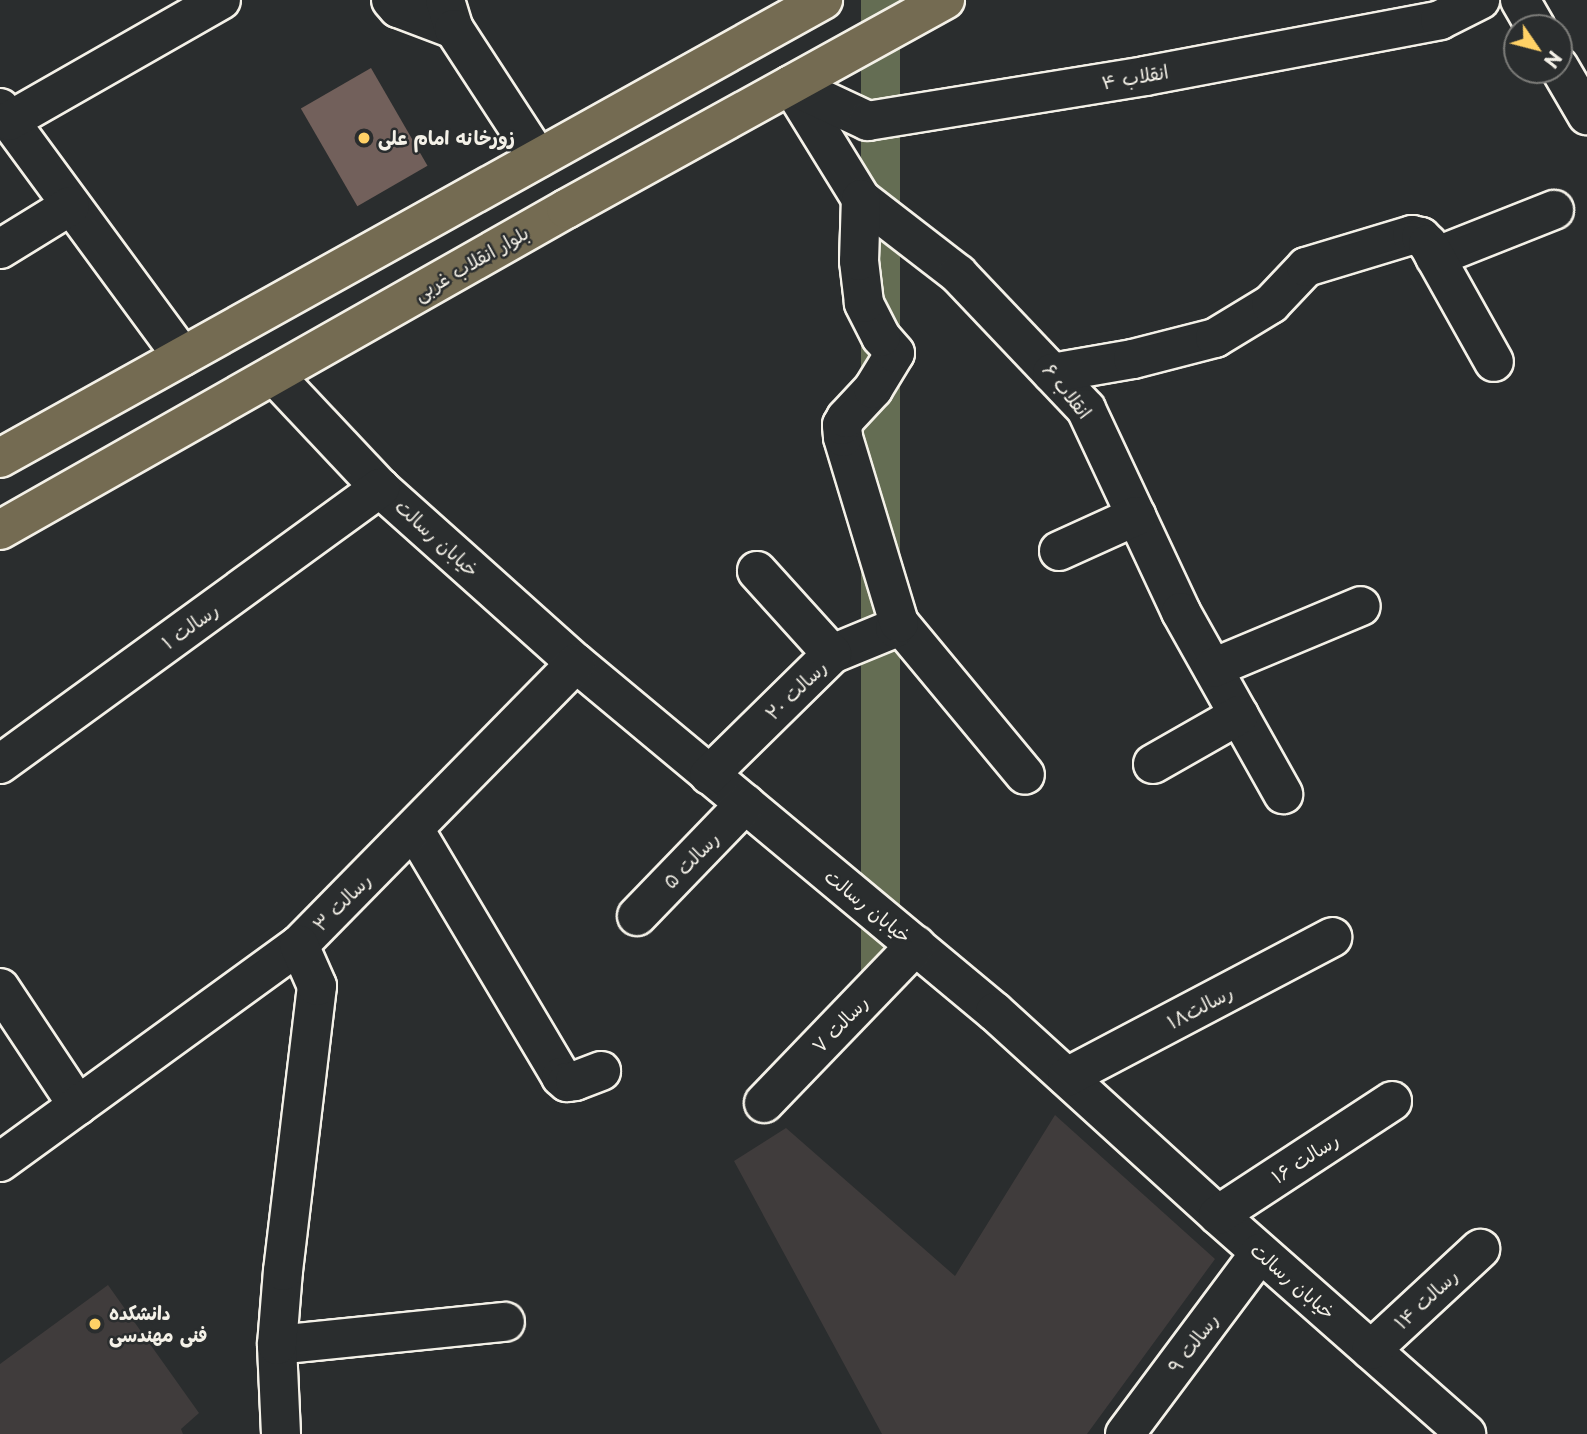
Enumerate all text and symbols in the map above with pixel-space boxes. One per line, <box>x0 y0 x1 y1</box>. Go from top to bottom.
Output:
north arrow <box>1503 14 1573 84</box>
text: N <box>1538 46 1569 74</box>
street label: انقلاب ۴ <box>1100 60 1170 94</box>
place label: زورخانه امام علی <box>378 127 515 149</box>
marker: زورخانه امام علی <box>356 130 372 146</box>
street label: بلوار انقلاب غربی <box>410 221 532 305</box>
street label: انقلاب ۶ <box>1038 359 1096 423</box>
street label: خیابان رسالت <box>391 495 483 581</box>
street label: رسالت ۱ <box>157 598 223 654</box>
street label: رسالت ۲۰ <box>761 655 831 725</box>
street label: رسالت ۵ <box>658 827 724 893</box>
street label: خیابان رسالت <box>820 864 916 948</box>
street label: رسالت ۳ <box>308 868 376 936</box>
street label: رسالت۱۸ <box>1163 980 1237 1034</box>
street label: رسالت ۷ <box>807 991 873 1057</box>
street label: رسالت ۱۶ <box>1267 1128 1343 1188</box>
street label: خیابان رسالت <box>1246 1238 1340 1324</box>
street label: رسالت ۱۴ <box>1390 1264 1462 1334</box>
place label: دانشکده فنی مهندسی <box>109 1302 207 1346</box>
street label: رسالت ۹ <box>1163 1309 1223 1377</box>
marker: دانشکده فنی مهندسی <box>87 1316 103 1332</box>

